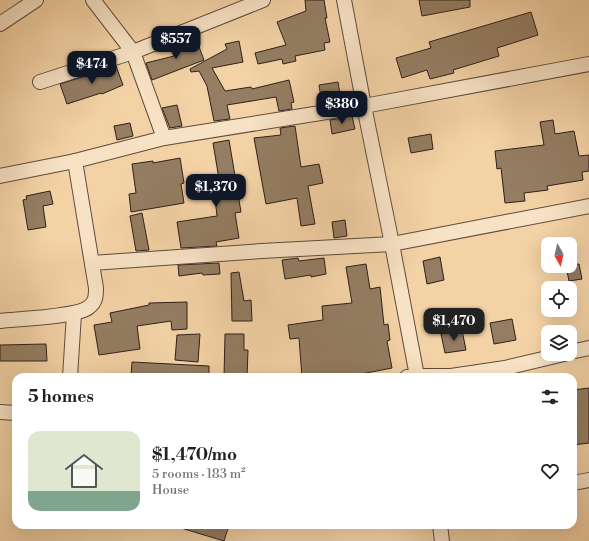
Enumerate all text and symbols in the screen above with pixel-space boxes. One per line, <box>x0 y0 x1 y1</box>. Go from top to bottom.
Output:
pin: $557 <box>152 26 200 60</box>
text: $557 <box>160 31 192 47</box>
pin: $474 <box>68 51 116 85</box>
text: $474 <box>76 56 108 72</box>
pin: $380 <box>318 91 366 125</box>
text: $380 <box>325 96 359 112</box>
pin: $1,370 <box>183 174 249 208</box>
text: $1,370 <box>195 179 237 195</box>
north arrow <box>541 237 577 273</box>
map controls <box>541 237 577 361</box>
button: locate <box>541 281 577 317</box>
pin: $1,470 <box>421 308 487 342</box>
text: $1,470 <box>433 313 475 329</box>
button: layers <box>541 325 577 361</box>
text: 5 homes <box>28 386 94 408</box>
icon: filters <box>539 386 561 408</box>
text: $1,470/mo <box>152 444 237 466</box>
icon: home <box>60 447 108 495</box>
icon: heart <box>539 460 561 482</box>
text: 5 rooms · 183 m² <box>152 466 246 482</box>
text: House <box>152 482 189 498</box>

